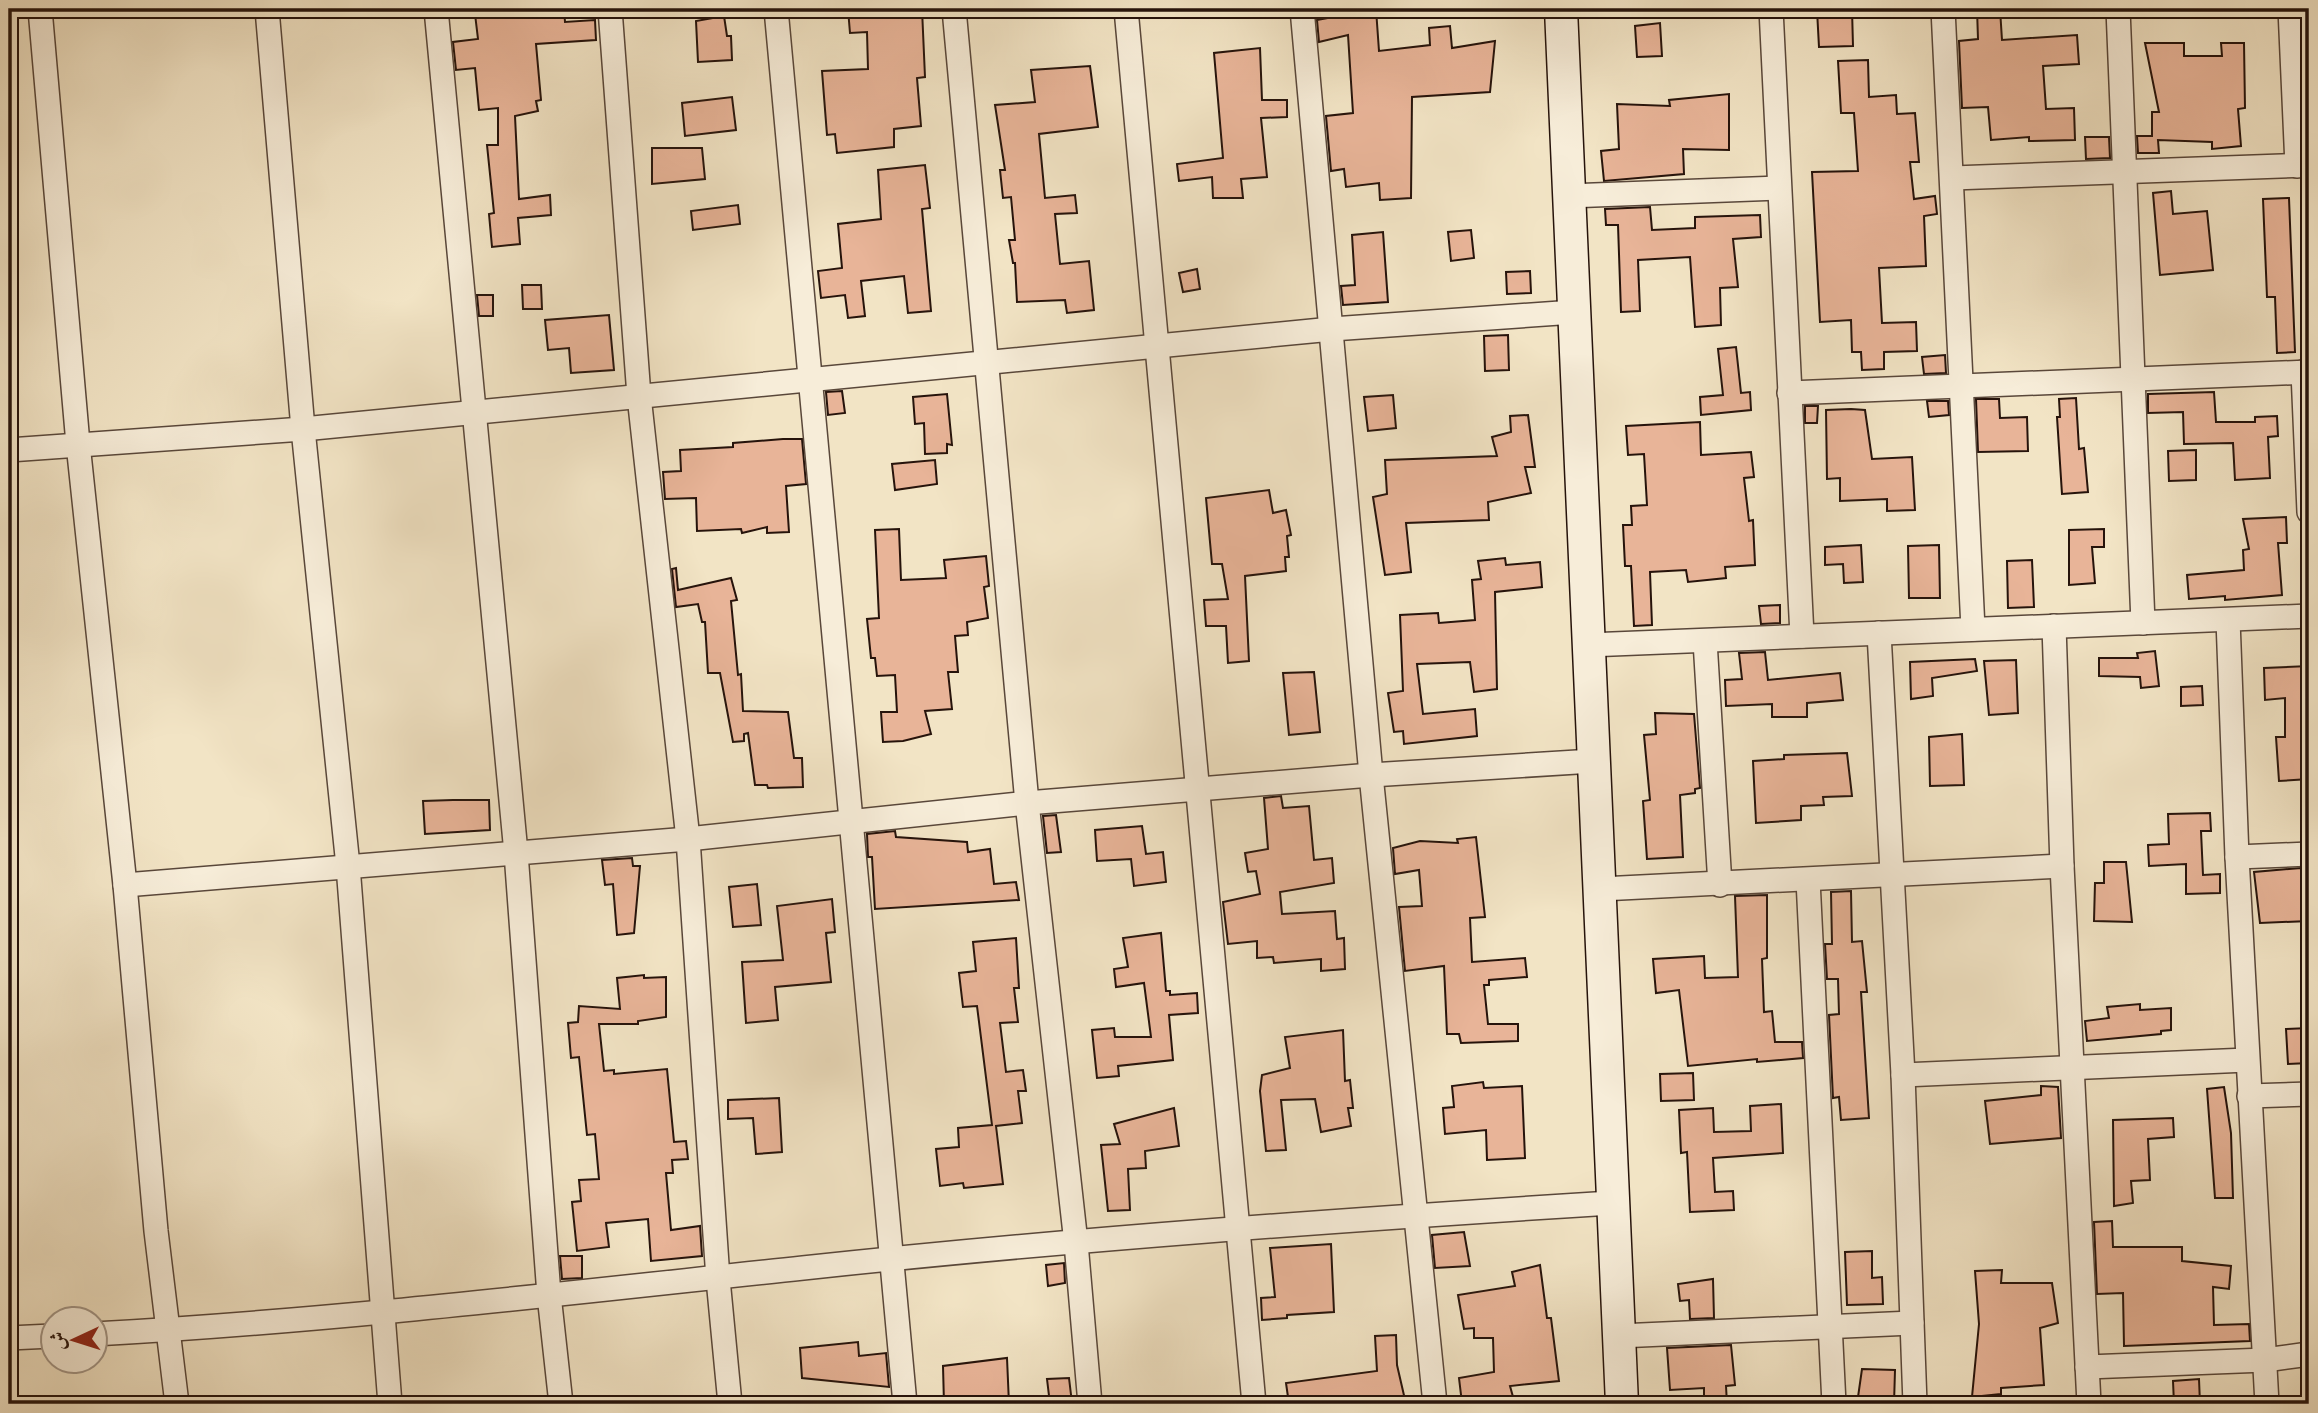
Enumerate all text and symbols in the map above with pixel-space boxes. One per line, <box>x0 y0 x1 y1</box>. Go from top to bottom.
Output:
north arrow <box>38 1304 108 1374</box>
text: ش <box>44 1331 72 1351</box>

